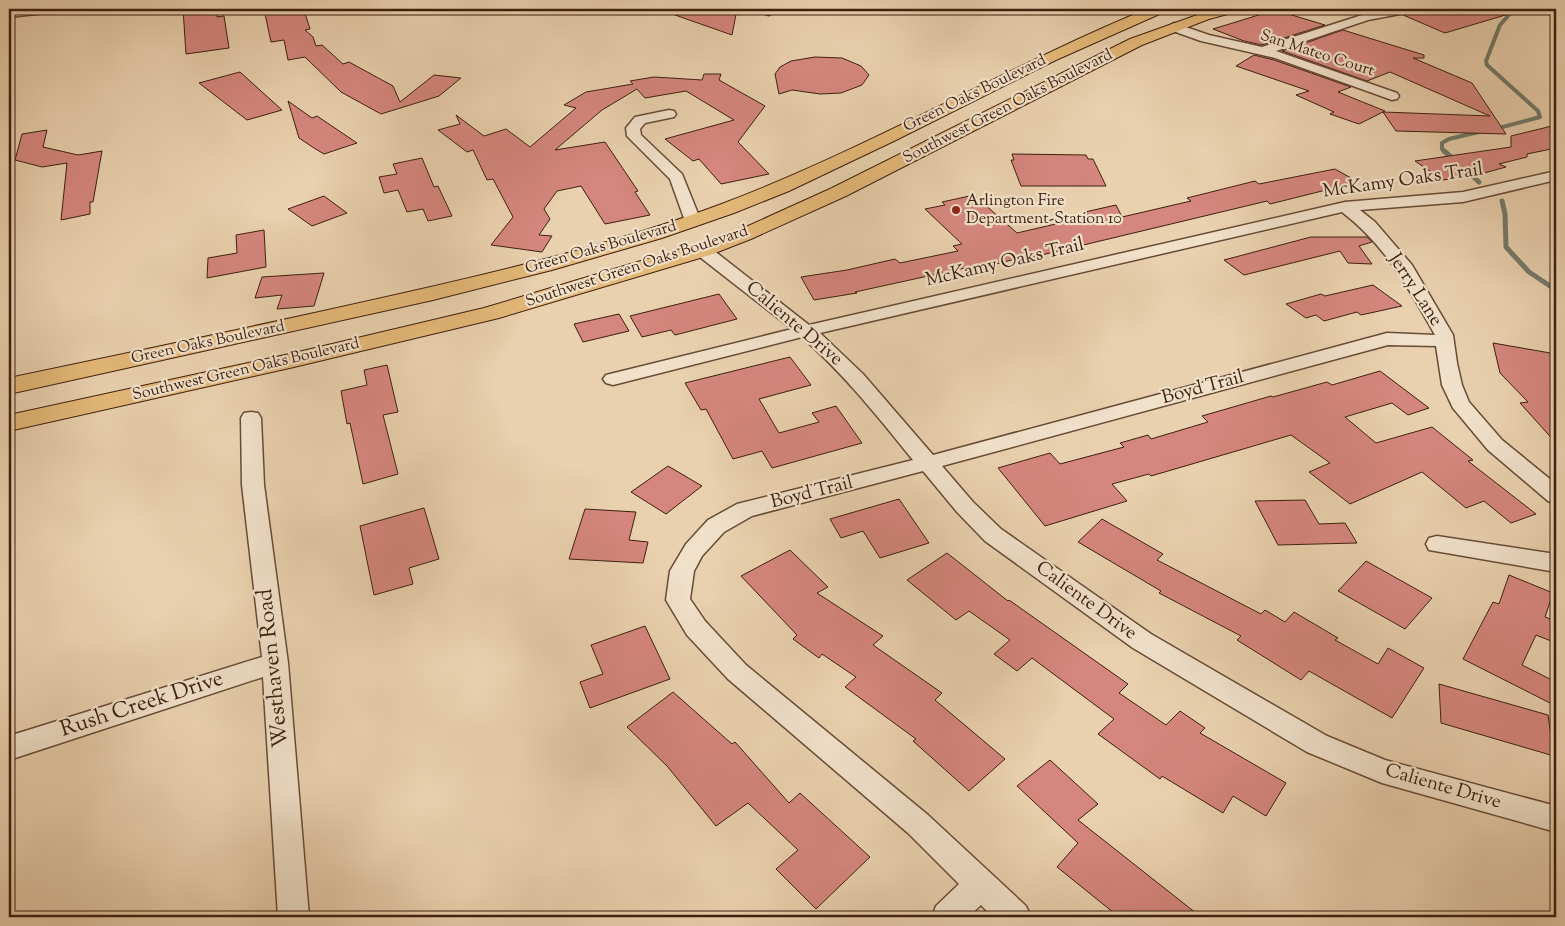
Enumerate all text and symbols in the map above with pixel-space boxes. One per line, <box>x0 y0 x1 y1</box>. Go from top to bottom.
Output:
street label: San Mateo Court <box>1257 25 1377 83</box>
street label: Southwest Green Oaks Boulevard <box>899 44 1117 170</box>
street label: Green Oaks Boulevard <box>900 49 1050 139</box>
street label: McKamy Oaks Trail <box>1321 156 1485 206</box>
place label: Arlington Fire Department-Station 10 <box>966 190 1122 231</box>
marker: Arlington Fire Department-Station 10 <box>950 204 962 216</box>
street label: Green Oaks Boulevard <box>523 215 679 281</box>
street label: Southwest Green Oaks Boulevard <box>523 220 751 314</box>
street label: McKamy Oaks Trail <box>923 232 1087 294</box>
street label: Jerry Lane <box>1381 247 1449 332</box>
street label: Caliente Drive <box>740 275 849 373</box>
street label: Green Oaks Boulevard <box>129 315 287 371</box>
street label: Southwest Green Oaks Boulevard <box>130 333 362 407</box>
street label: Boyd Trail <box>1159 364 1247 412</box>
street label: Boyd Trail <box>768 470 856 516</box>
street label: Caliente Drive <box>1030 555 1142 647</box>
street label: Westhaven Road <box>250 587 298 749</box>
street label: Rush Creek Drive <box>56 664 228 746</box>
street label: Caliente Drive <box>1382 758 1504 816</box>

